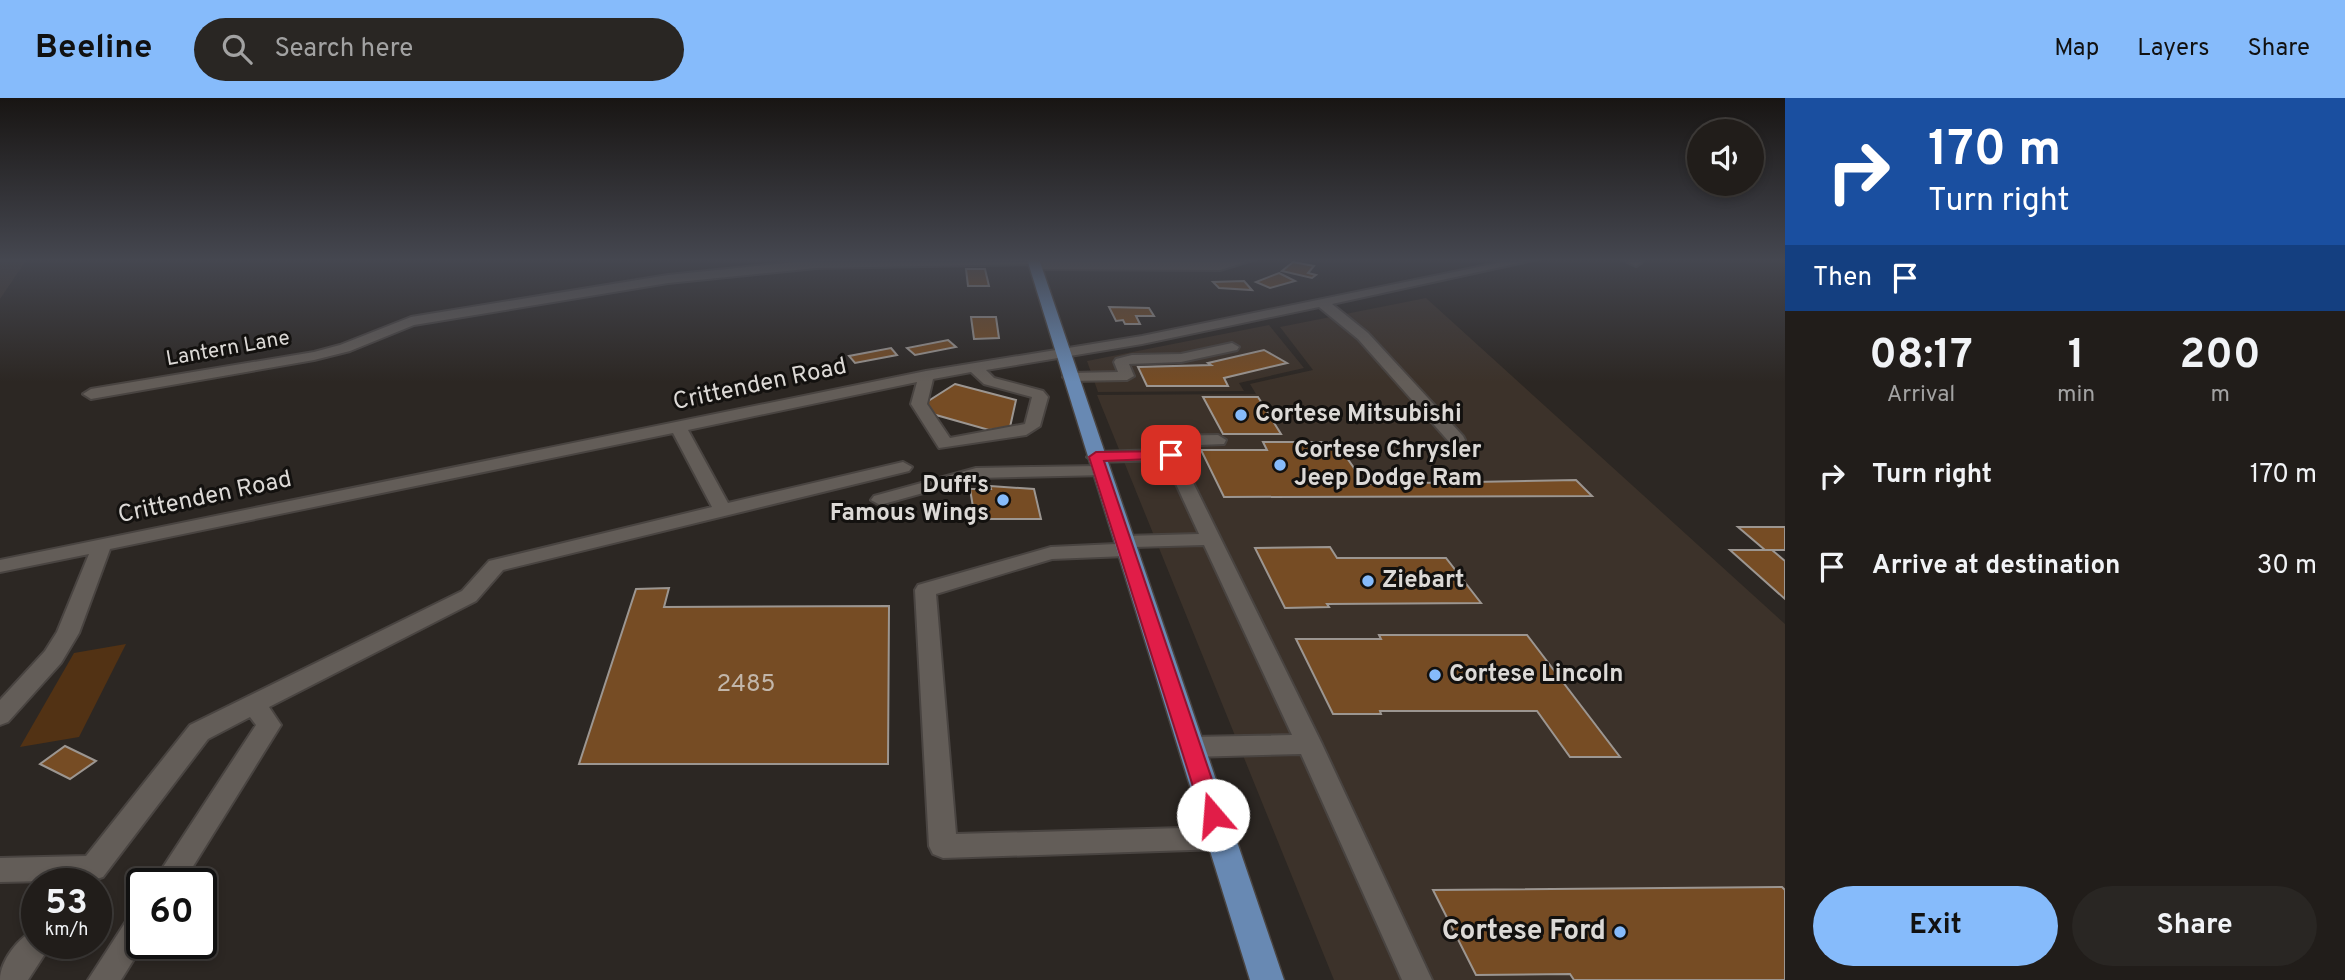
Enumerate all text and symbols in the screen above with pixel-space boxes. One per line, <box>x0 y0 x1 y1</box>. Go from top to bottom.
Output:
search box <box>194 18 684 81</box>
text: Beeline <box>35 28 152 70</box>
icon: search <box>218 30 256 68</box>
text: Search here <box>274 33 413 66</box>
text: Map <box>2054 34 2099 64</box>
text: Layers <box>2137 34 2209 64</box>
text: Share <box>2247 34 2310 64</box>
map controls <box>1687 119 1764 196</box>
button: sound <box>1687 119 1764 196</box>
text: 170 m <box>1928 121 2061 183</box>
icon: right <box>1813 126 1904 217</box>
text: Turn right <box>1928 182 2070 222</box>
icon: arrive <box>1886 259 1924 297</box>
text: Then <box>1813 262 1872 295</box>
street label: Lantern Lane <box>164 325 292 373</box>
text: 08:17 <box>1869 330 1973 383</box>
text: 1 <box>2068 330 2085 383</box>
text: 200 <box>2180 330 2261 383</box>
street label: Crittenden Road <box>670 352 850 418</box>
text: Arrival <box>1887 381 1955 410</box>
text: min <box>2057 381 2095 410</box>
text: m <box>2210 381 2230 410</box>
place label: Cortese Mitsubishi <box>1255 400 1462 430</box>
marker: Cortese Mitsubishi <box>1233 407 1249 423</box>
pin <box>1141 425 1201 485</box>
icon: arrive <box>1152 436 1190 474</box>
place label: Cortese Chrysler Jeep Dodge Ram <box>1294 436 1482 494</box>
marker: Cortese Chrysler Jeep Dodge Ram <box>1272 457 1288 473</box>
icon: right <box>1813 457 1851 495</box>
text: Turn right <box>1872 459 1992 492</box>
text: 170 m <box>2250 459 2317 492</box>
street label: Crittenden Road <box>115 465 295 531</box>
place label: Duff's Famous Wings <box>830 471 989 529</box>
marker: Duff's Famous Wings <box>995 492 1011 508</box>
icon: arrive <box>1813 548 1851 586</box>
text: Arrive at destination <box>1872 550 2120 583</box>
text: 30 m <box>2257 550 2317 583</box>
place label: Ziebart <box>1382 566 1465 596</box>
marker: Ziebart <box>1360 573 1376 589</box>
place label: Cortese Lincoln <box>1449 660 1624 690</box>
marker: Cortese Lincoln <box>1427 667 1443 683</box>
house number: 2485 <box>717 670 775 700</box>
position arrow <box>1176 778 1250 852</box>
speed limit sign: 60 <box>126 868 217 959</box>
text: 53 <box>45 882 88 926</box>
button: Exit <box>1813 886 2058 966</box>
button: Share <box>2072 886 2317 966</box>
place label: Cortese Ford <box>1442 914 1606 950</box>
text: km/h <box>45 919 88 942</box>
marker: Cortese Ford <box>1612 924 1628 940</box>

